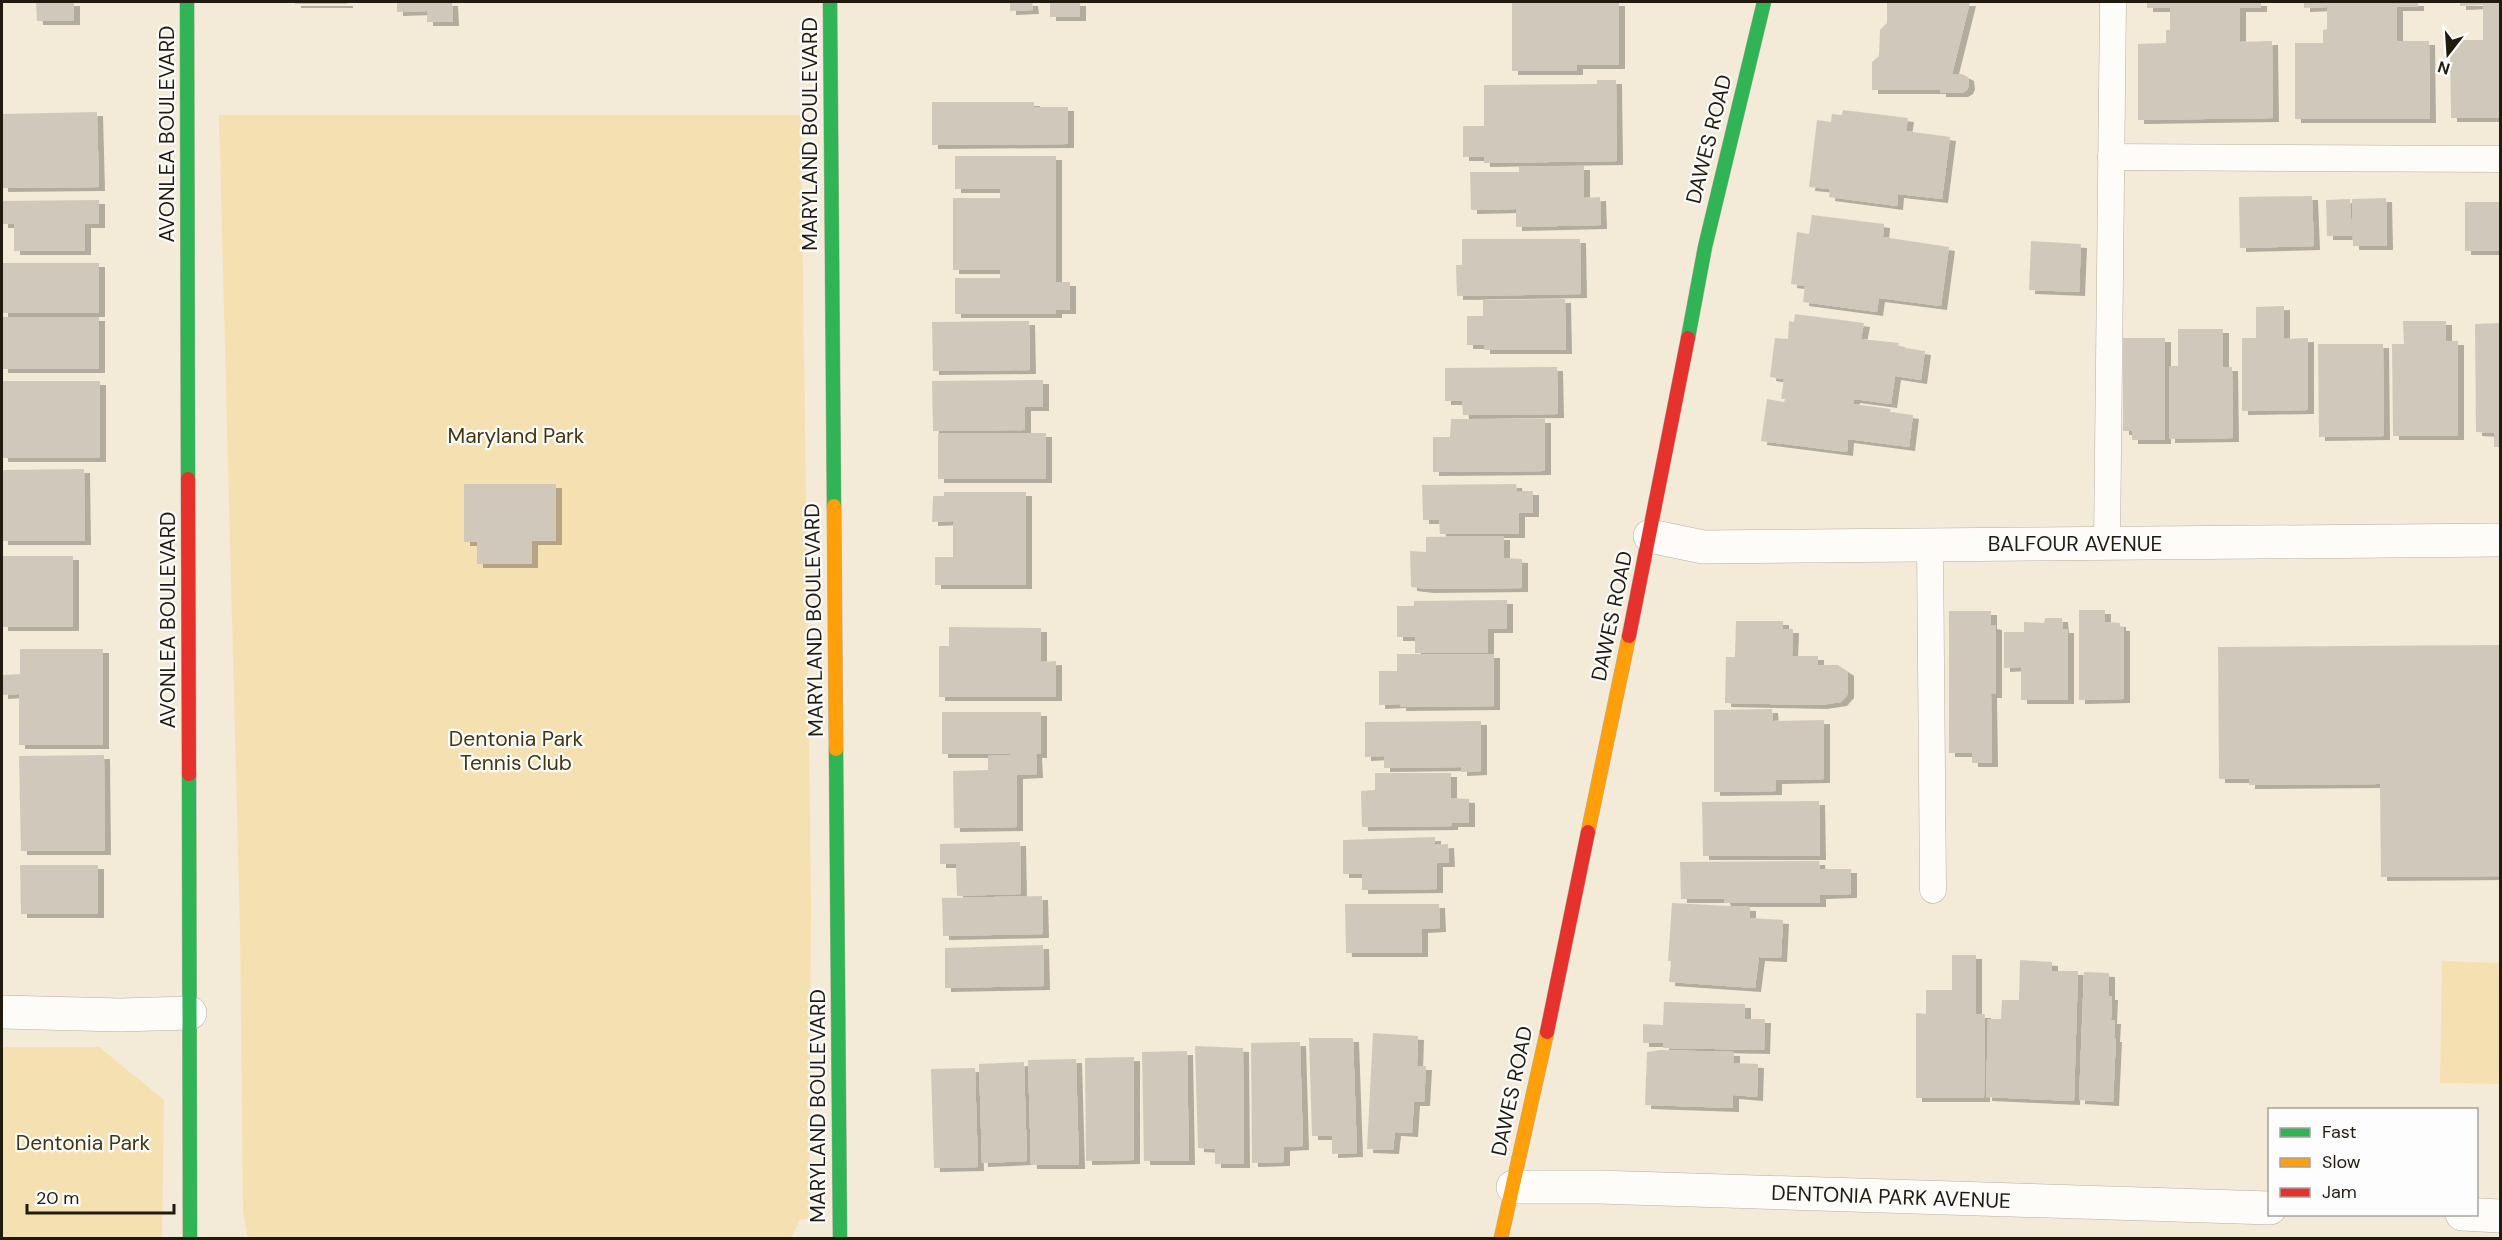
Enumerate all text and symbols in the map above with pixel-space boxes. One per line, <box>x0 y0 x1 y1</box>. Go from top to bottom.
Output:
street label: MARYLAND BOULEVARD <box>796 17 824 251</box>
north arrow <box>2418 24 2478 84</box>
street label: AVONLEA BOULEVARD <box>153 25 181 243</box>
text: N <box>2435 56 2452 80</box>
street label: DAWES ROAD <box>1679 72 1739 206</box>
park label: Maryland Park <box>448 422 585 450</box>
street label: MARYLAND BOULEVARD <box>798 503 830 737</box>
street label: AVONLEA BOULEVARD <box>154 511 182 729</box>
street label: BALFOUR AVENUE <box>1988 530 2162 558</box>
street label: DAWES ROAD <box>1585 549 1639 683</box>
park label: Dentonia Park Tennis Club <box>449 725 584 777</box>
street label: MARYLAND BOULEVARD <box>804 989 832 1223</box>
street label: DAWES ROAD <box>1485 1024 1539 1158</box>
legend <box>2268 1108 2478 1216</box>
text: Fast <box>2322 1120 2357 1144</box>
park label: Dentonia Park <box>16 1129 151 1157</box>
text: Slow <box>2322 1150 2361 1174</box>
scale bar <box>27 1177 174 1215</box>
street label: DENTONIA PARK AVENUE <box>1771 1179 2011 1215</box>
text: Jam <box>2322 1180 2357 1204</box>
text: 20 m <box>36 1186 79 1210</box>

